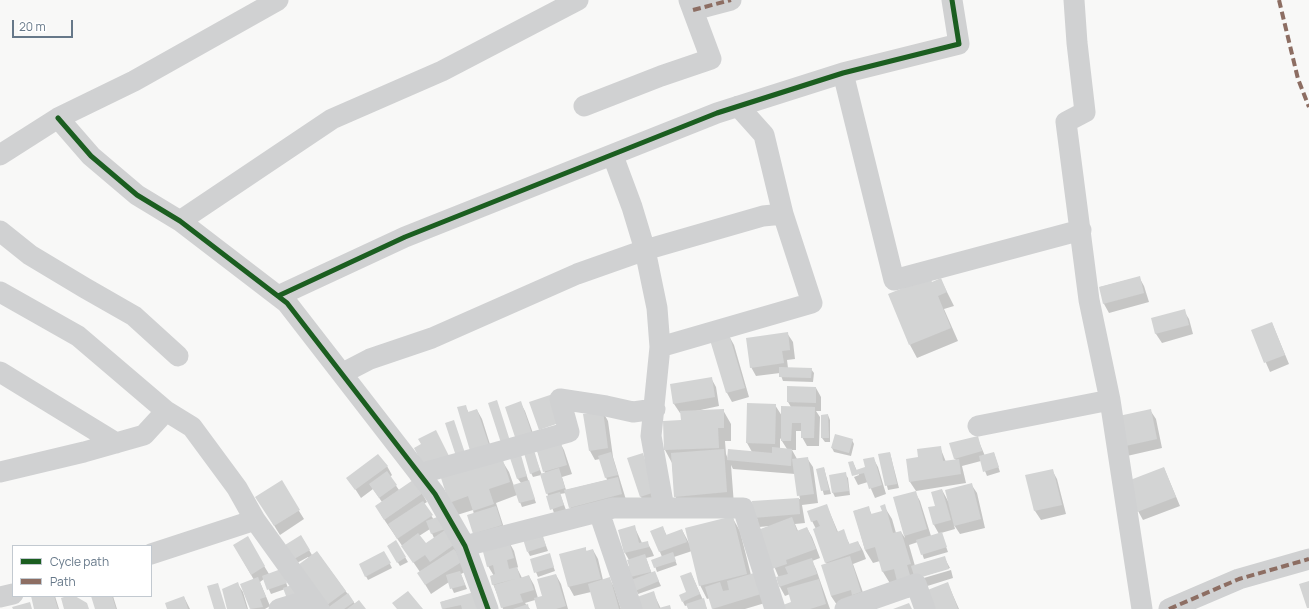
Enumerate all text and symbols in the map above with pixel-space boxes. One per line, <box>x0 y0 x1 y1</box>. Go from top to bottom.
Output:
scale bar <box>14 12 75 38</box>
text: 20 m <box>19 18 46 35</box>
legend <box>12 545 152 597</box>
text: Cycle path <box>50 553 109 570</box>
text: Path <box>50 573 76 590</box>

